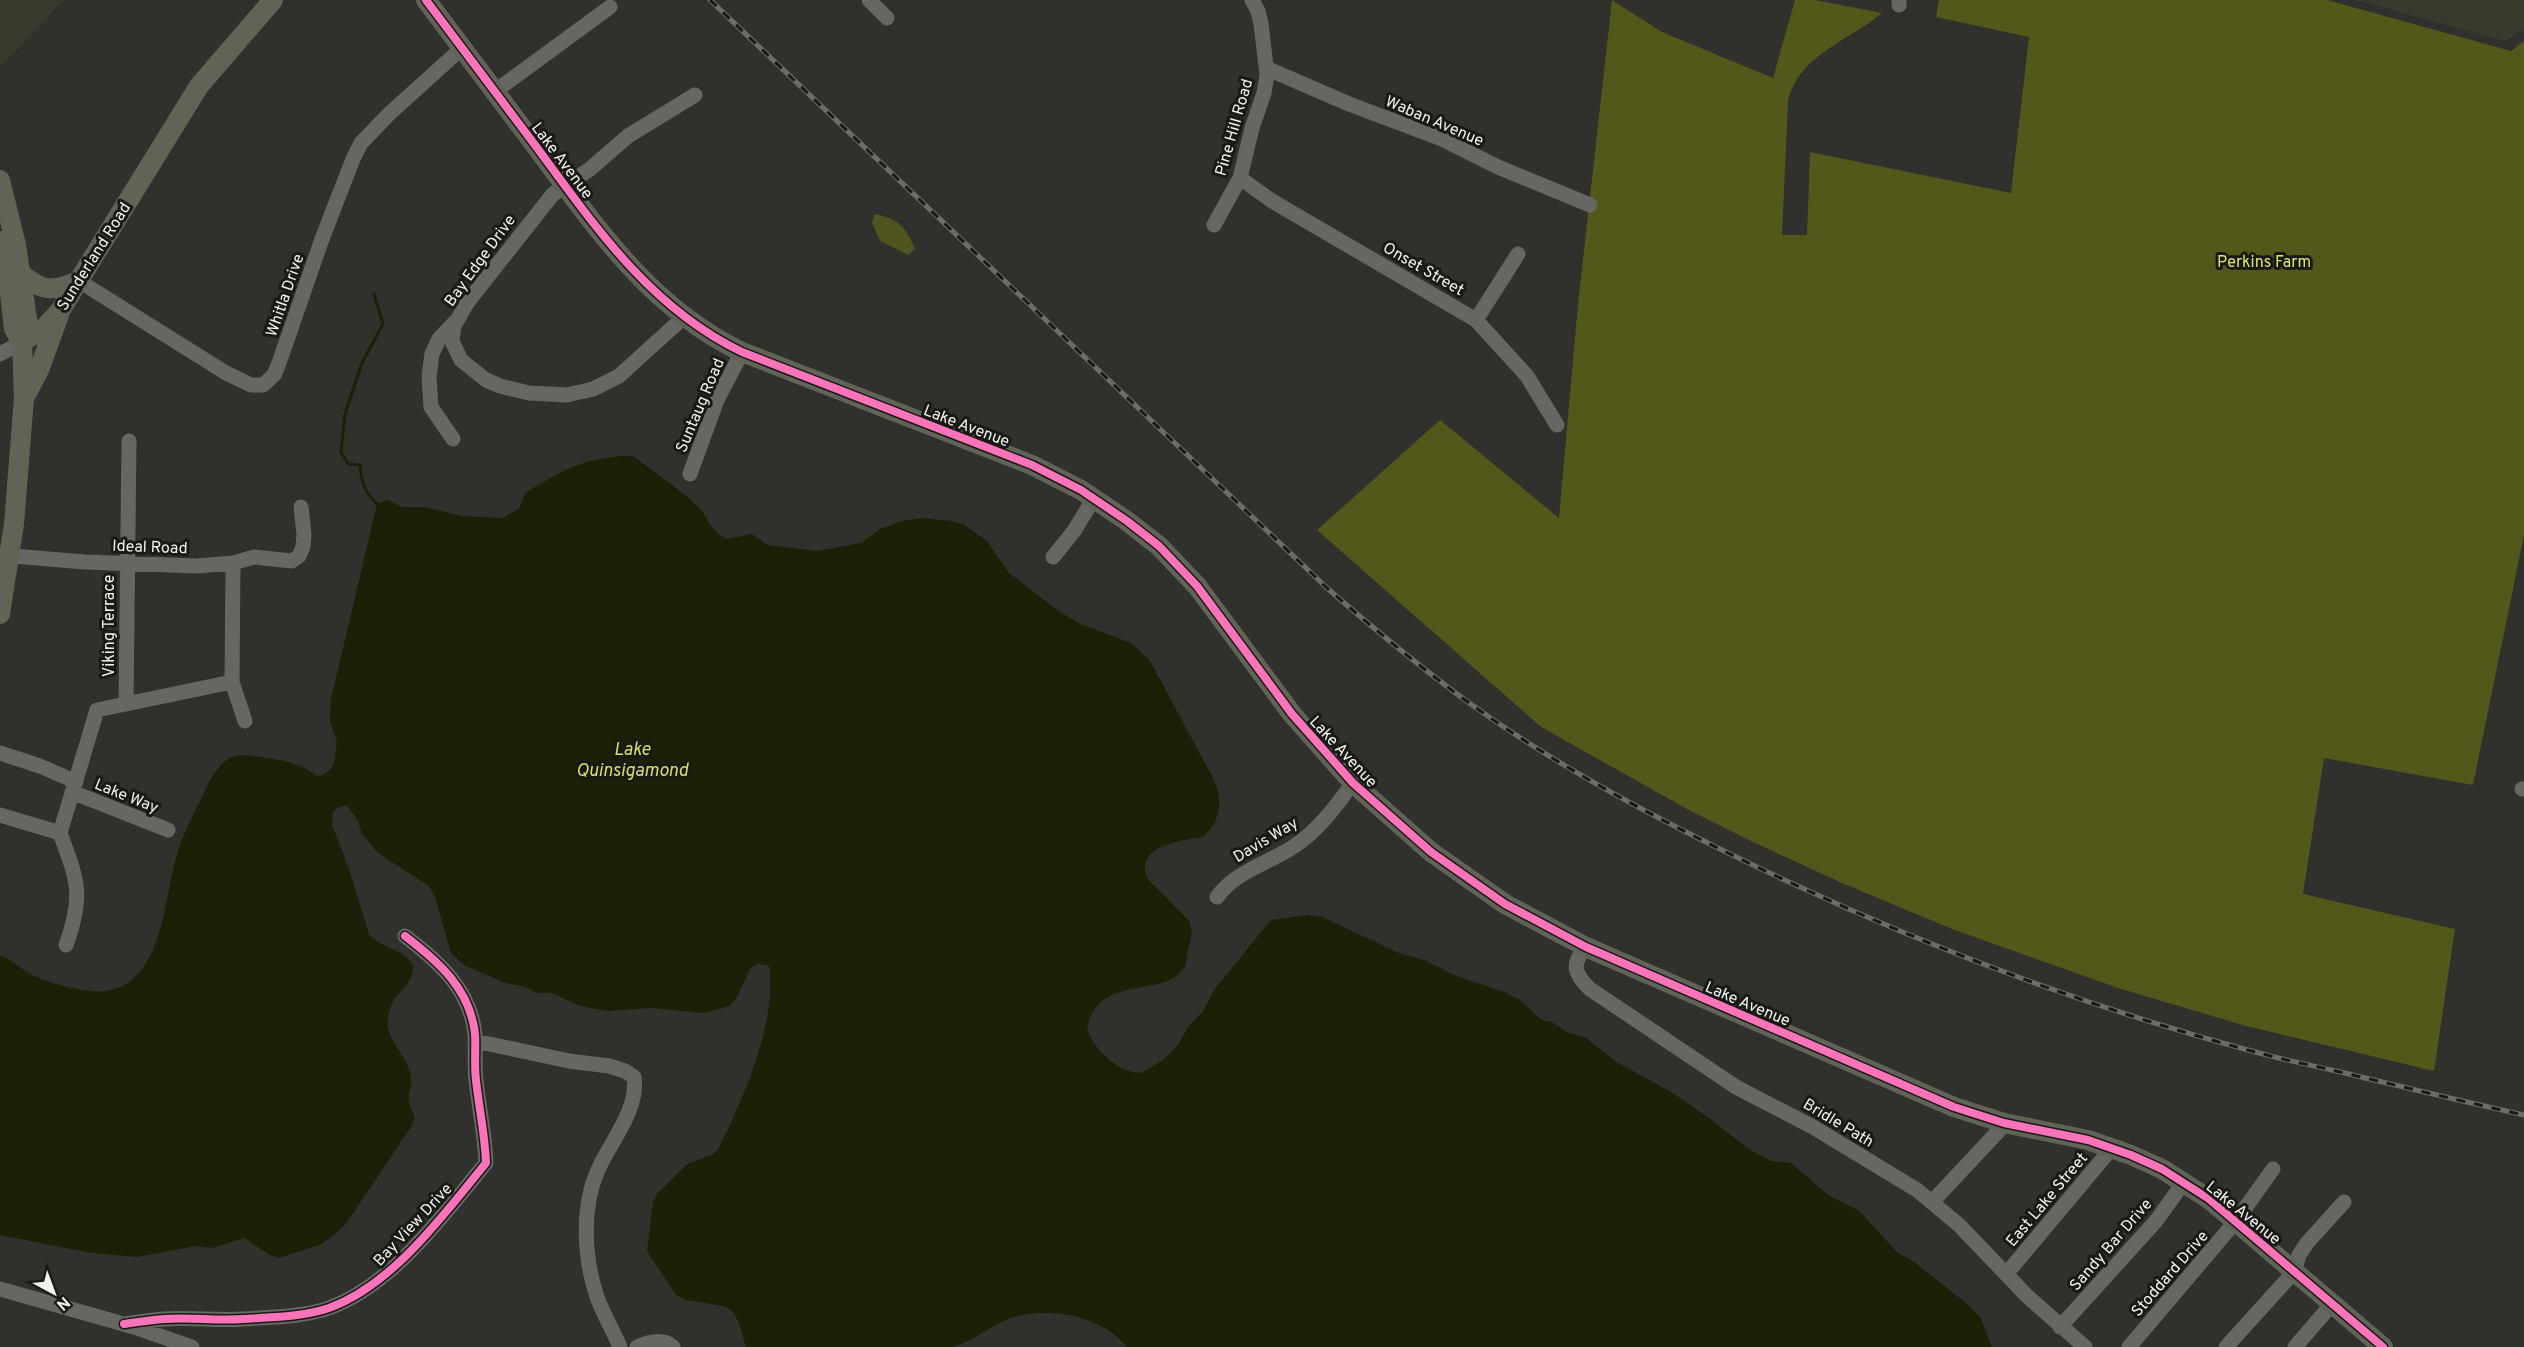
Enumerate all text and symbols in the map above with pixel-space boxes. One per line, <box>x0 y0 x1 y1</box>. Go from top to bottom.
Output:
street label: Pine Hill Road <box>1211 77 1258 178</box>
street label: Waban Avenue <box>1382 92 1486 152</box>
street label: Lake Avenue <box>526 119 597 203</box>
street label: Sunderland Road <box>53 199 136 315</box>
street label: Bay Edge Drive <box>441 211 521 311</box>
street label: Onset Street <box>1379 238 1467 301</box>
street label: Whitla Drive <box>262 251 309 340</box>
park label: Perkins Farm <box>2217 253 2311 273</box>
street label: Suntaug Road <box>672 356 730 456</box>
street label: Lake Avenue <box>920 401 1012 452</box>
street label: Ideal Road <box>112 537 188 559</box>
street label: Viking Terrace <box>100 575 120 677</box>
street label: Lake Avenue <box>1304 712 1381 792</box>
water label: Lake Quinsigamond <box>576 739 689 783</box>
street label: Lake Way <box>91 775 161 819</box>
street label: Davis Way <box>1230 814 1302 868</box>
street label: Lake Avenue <box>1702 978 1793 1032</box>
street label: Bridle Path <box>1799 1095 1877 1153</box>
street label: East Lake Street <box>2002 1149 2093 1251</box>
street label: Lake Avenue <box>2201 1177 2284 1250</box>
street label: Bay View Drive <box>370 1180 457 1271</box>
street label: Sandy Bar Drive <box>2066 1195 2157 1296</box>
street label: Stoddard Drive <box>2128 1227 2213 1321</box>
north arrow <box>24 1263 84 1323</box>
text: N <box>52 1291 73 1314</box>

